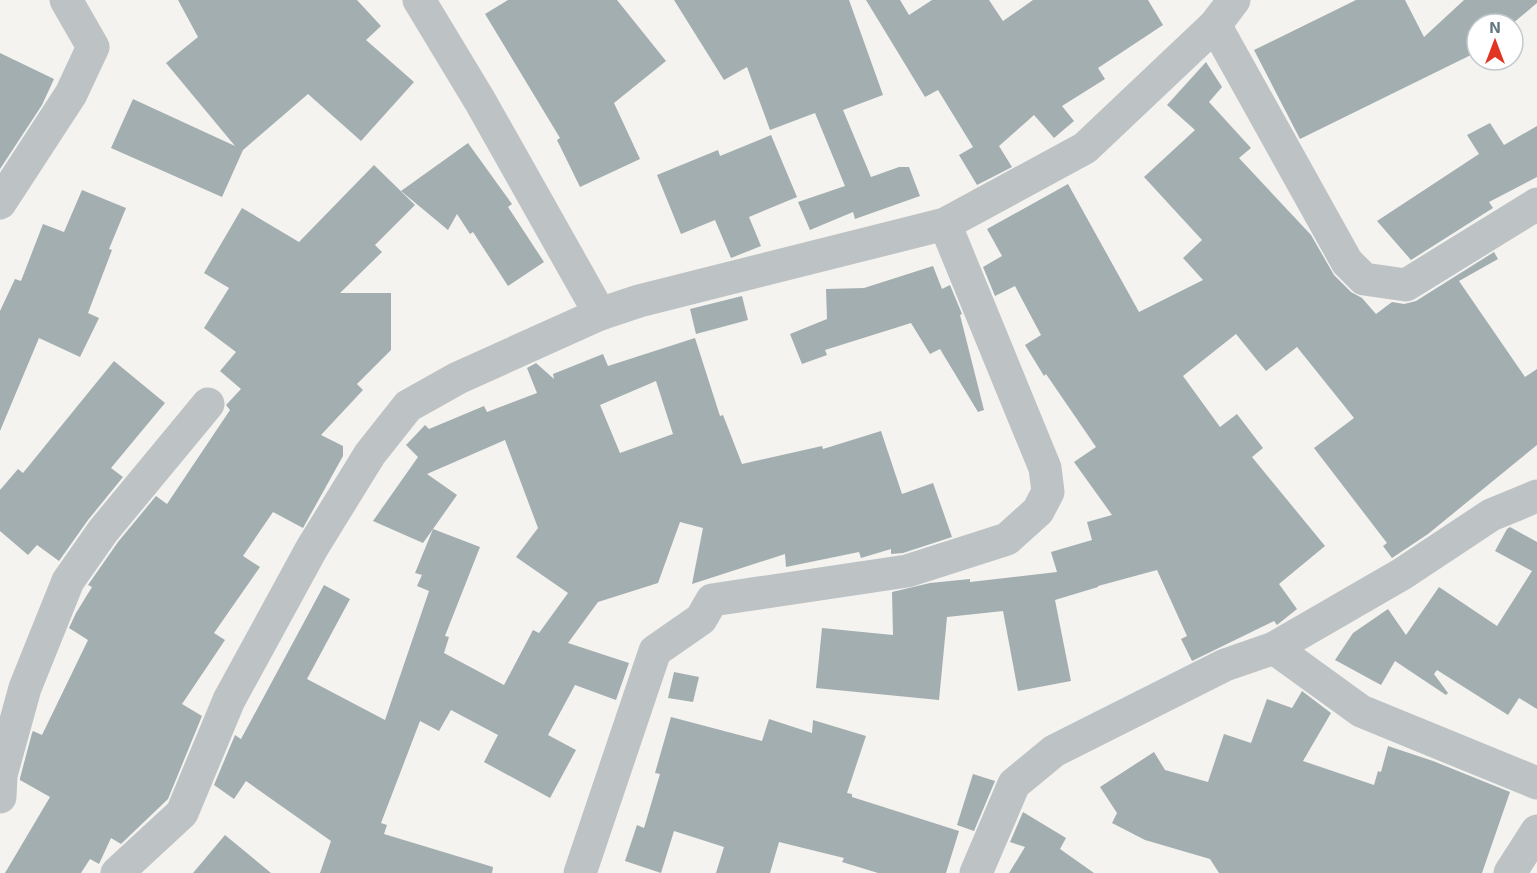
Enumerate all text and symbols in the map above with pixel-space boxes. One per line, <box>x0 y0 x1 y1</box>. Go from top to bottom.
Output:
north arrow <box>1465 12 1525 72</box>
text: N <box>1489 17 1501 36</box>

